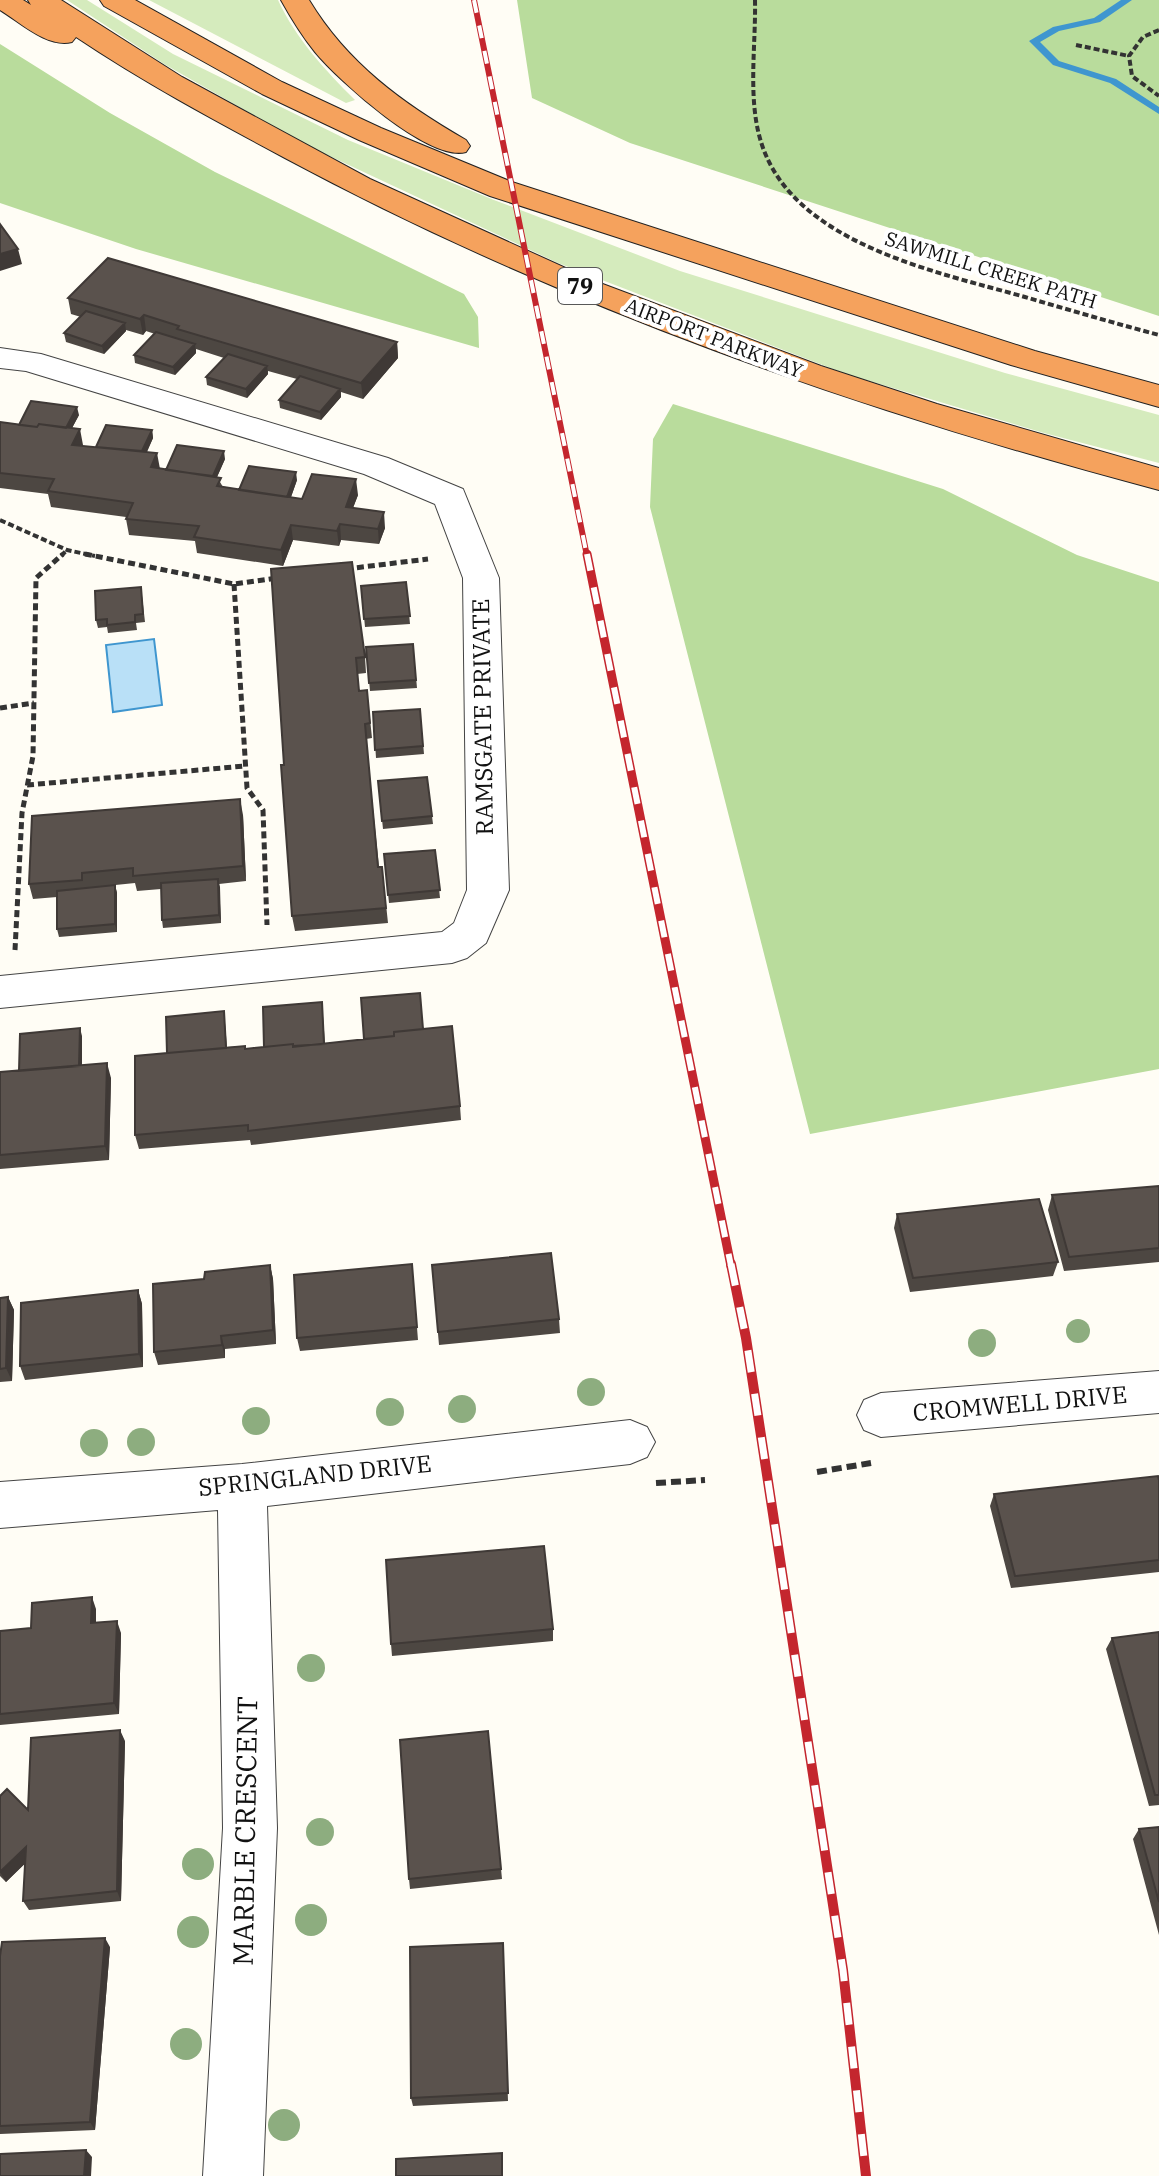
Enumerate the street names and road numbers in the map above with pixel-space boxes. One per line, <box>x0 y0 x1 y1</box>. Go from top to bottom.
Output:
street label: SAWMILL CREEK PATH <box>882 224 1101 315</box>
road number: 79 <box>558 268 602 304</box>
street label: AIRPORT PARKWAY <box>621 291 807 384</box>
street label: RAMSGATE PRIVATE <box>464 598 500 836</box>
street label: CROMWELL DRIVE <box>911 1378 1128 1428</box>
street label: SPRINGLAND DRIVE <box>197 1447 433 1503</box>
street label: MARBLE CRESCENT <box>224 1696 265 1966</box>

